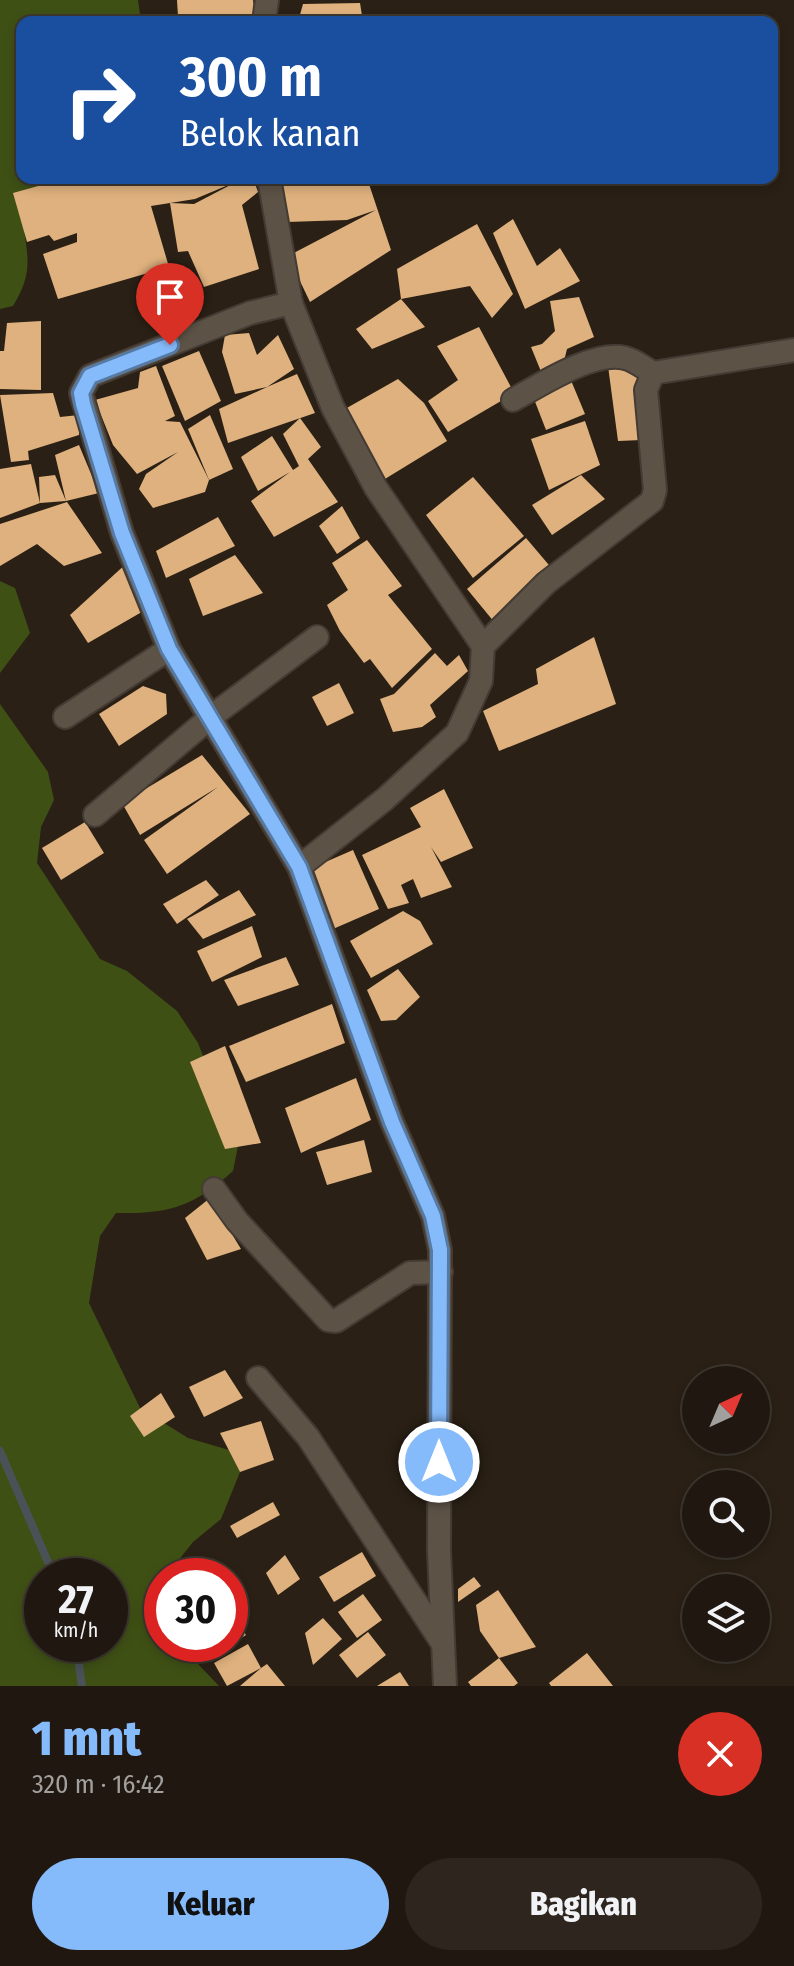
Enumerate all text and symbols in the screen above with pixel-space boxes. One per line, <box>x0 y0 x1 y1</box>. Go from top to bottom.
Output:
text: 300 m <box>180 44 322 111</box>
icon: right <box>48 48 152 152</box>
text: Belok kanan <box>180 112 360 156</box>
pin <box>136 263 204 345</box>
icon: arrive <box>148 275 192 319</box>
north arrow <box>682 1366 770 1454</box>
map controls <box>682 1366 770 1662</box>
position arrow <box>397 1420 481 1504</box>
button: search <box>682 1470 770 1558</box>
speed limit sign: 30 <box>144 1558 248 1662</box>
button: layers <box>682 1574 770 1662</box>
text: 27 <box>58 1576 94 1624</box>
text: km/h <box>54 1618 98 1642</box>
text: 1 mnt <box>32 1710 141 1768</box>
button: close <box>678 1712 762 1796</box>
text: 320 m · 16:42 <box>32 1769 165 1800</box>
button: Keluar <box>32 1858 389 1950</box>
button: Bagikan <box>405 1858 762 1950</box>

